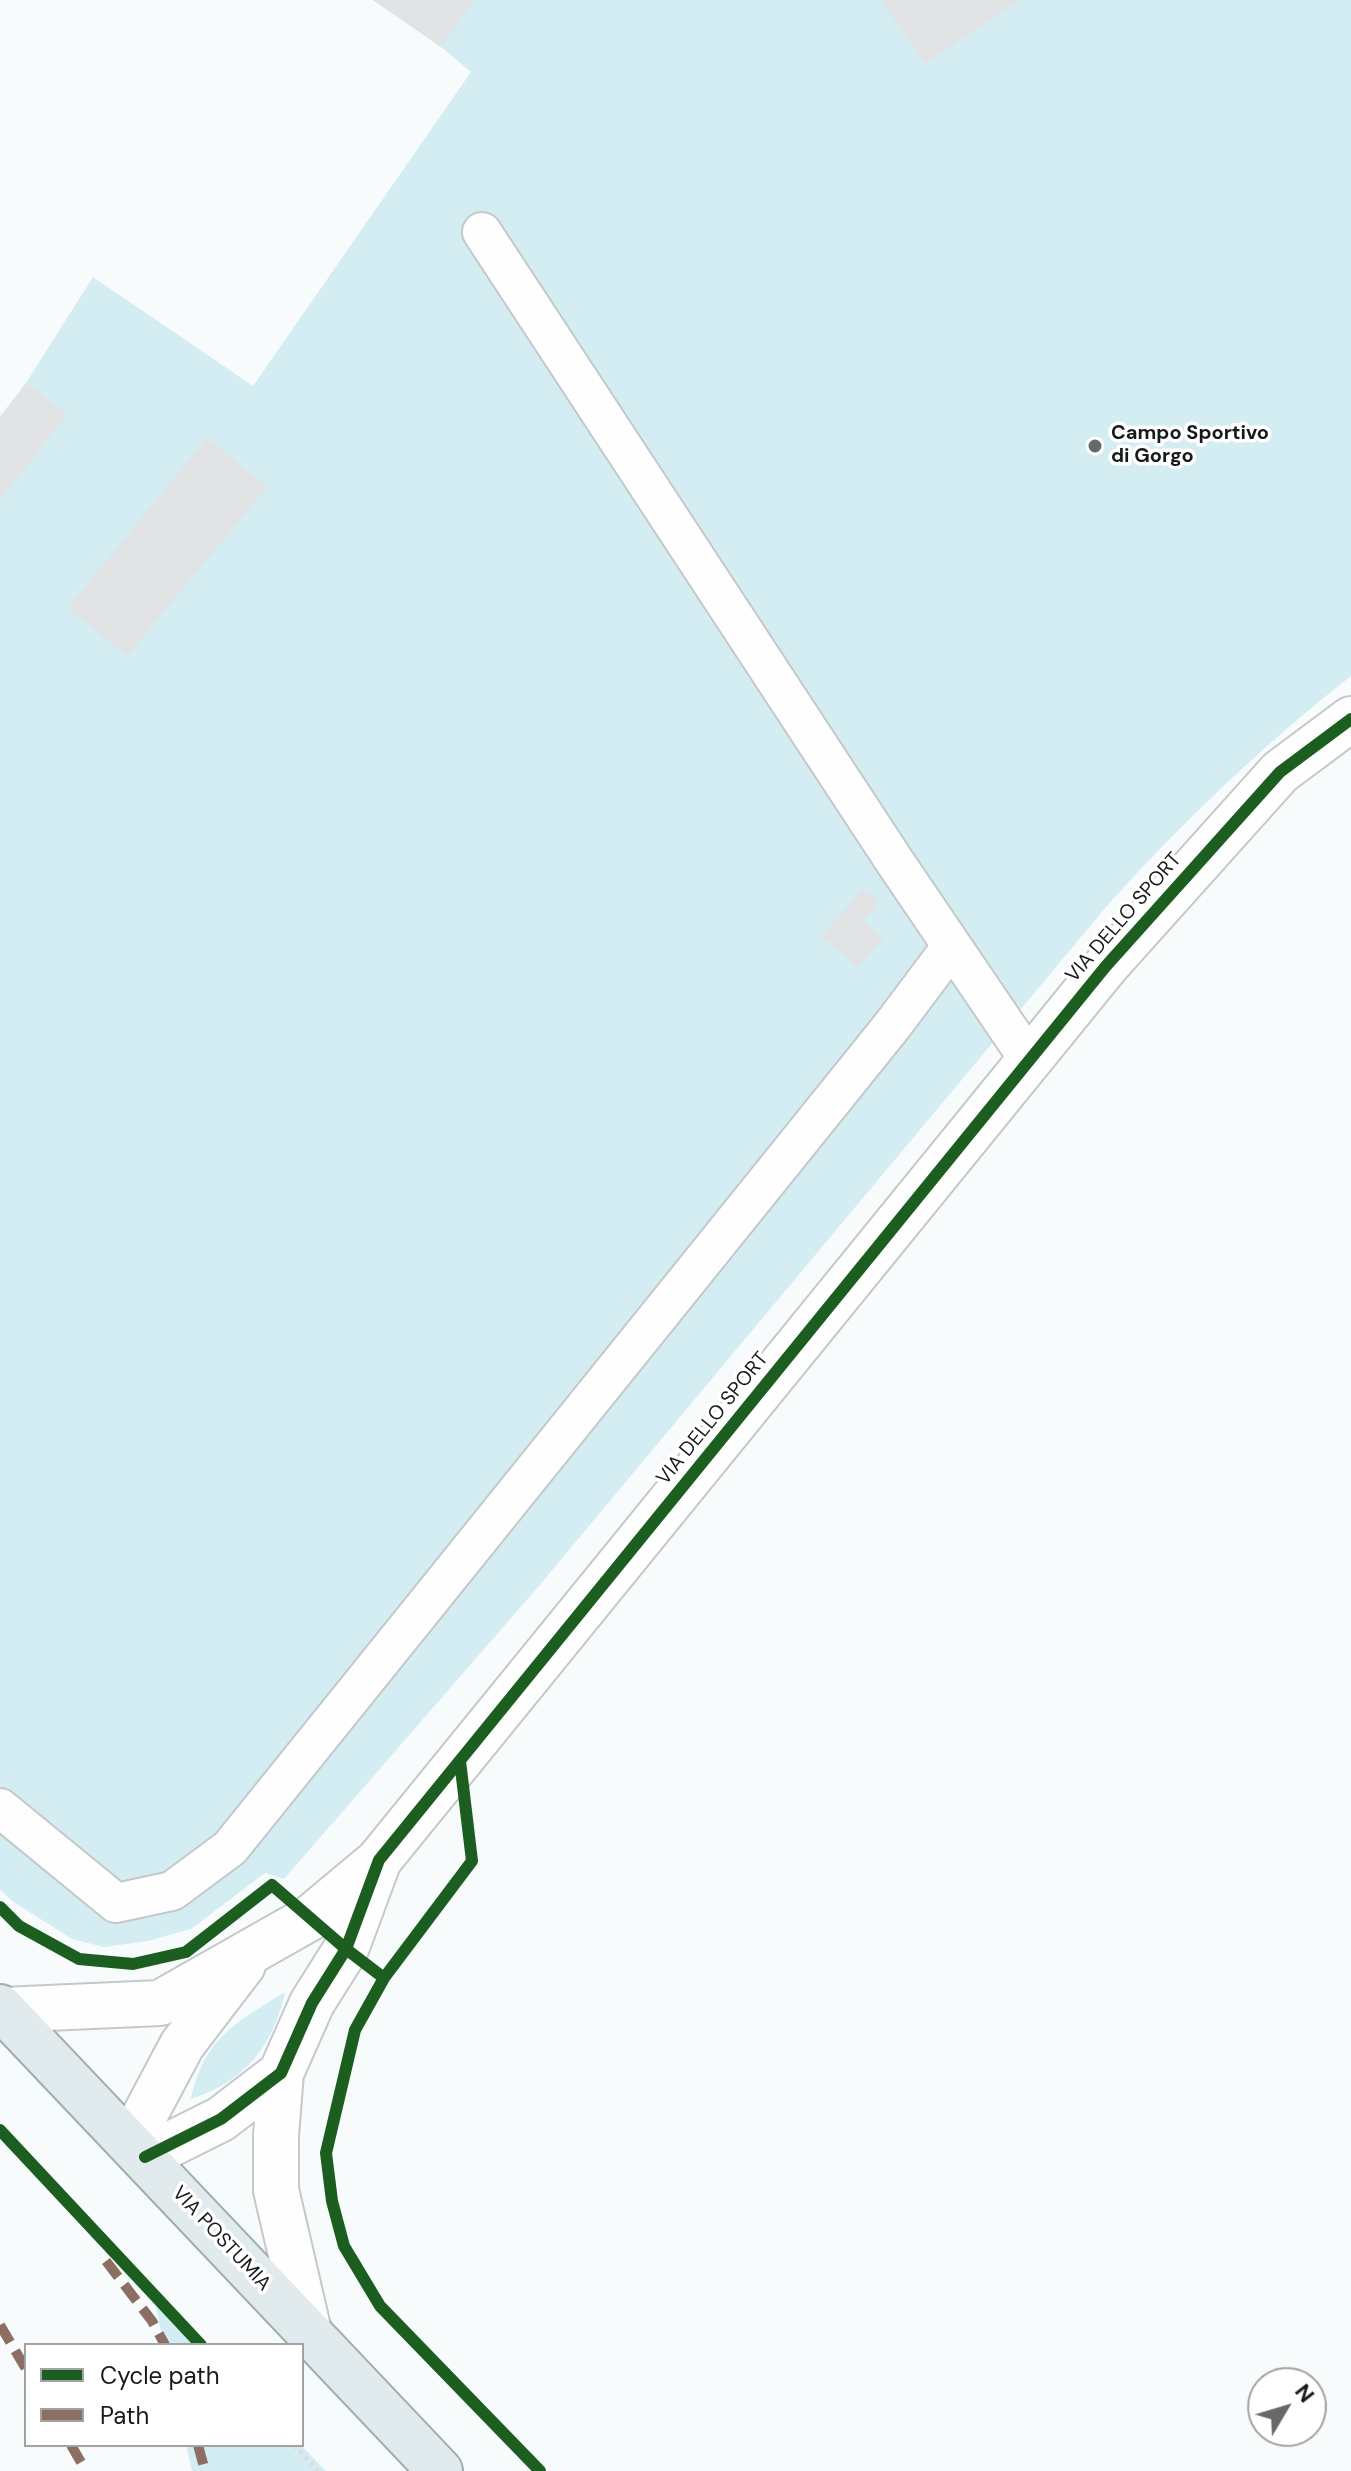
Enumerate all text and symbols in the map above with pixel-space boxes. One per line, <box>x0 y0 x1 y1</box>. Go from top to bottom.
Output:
place label: Campo Sportivo di Gorgo <box>1111 422 1269 469</box>
marker: Campo Sportivo di Gorgo <box>1086 437 1104 455</box>
street label: VIA DELLO SPORT <box>1061 848 1187 988</box>
street label: VIA DELLO SPORT <box>652 1348 774 1490</box>
street label: VIA POSTUMIA <box>166 2182 276 2296</box>
legend <box>24 2343 304 2447</box>
text: Cycle path <box>100 2360 219 2391</box>
north arrow <box>1247 2367 1327 2447</box>
text: N <box>1288 2378 1321 2408</box>
text: Path <box>100 2400 149 2431</box>

